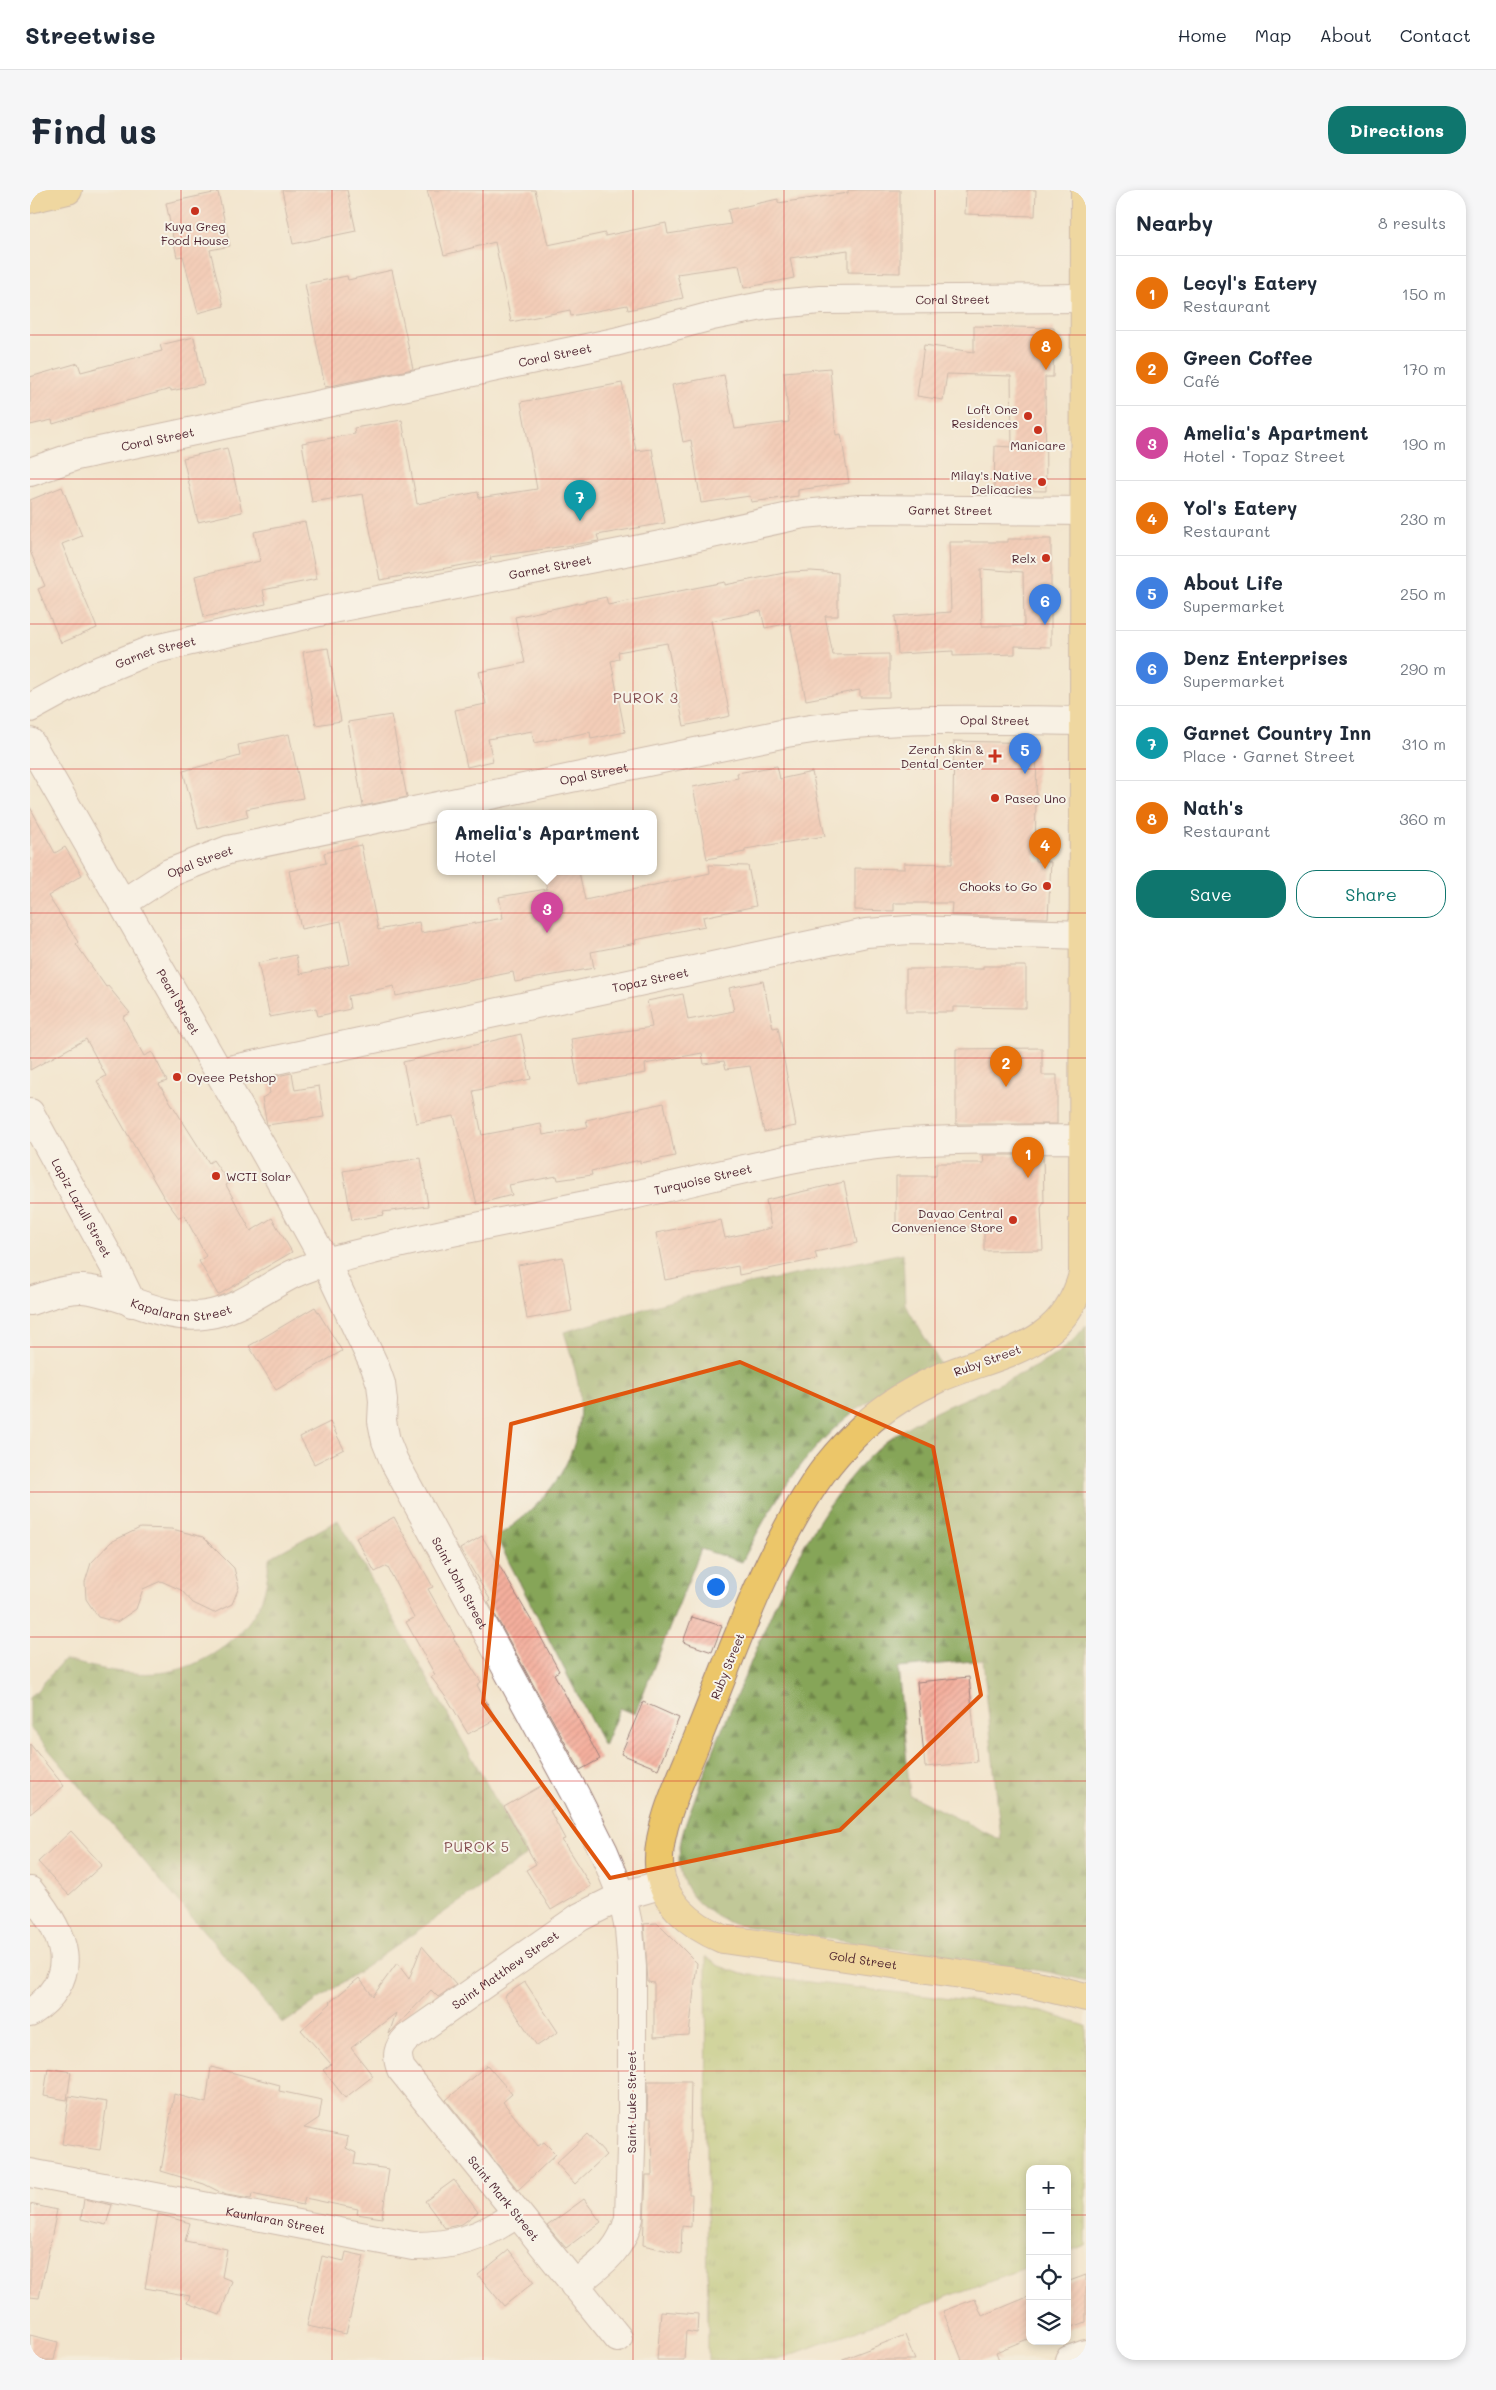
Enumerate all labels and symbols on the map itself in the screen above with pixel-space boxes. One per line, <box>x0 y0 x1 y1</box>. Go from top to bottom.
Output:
marker: Kuya Greg Food House <box>189 205 201 217</box>
place label: Kuya Greg Food House <box>161 218 229 248</box>
street label: Coral Street <box>915 291 990 307</box>
pin: 8 <box>1030 329 1062 370</box>
street label: Coral Street <box>517 339 593 370</box>
place label: Loft One Residences <box>951 401 1018 431</box>
marker: Loft One Residences <box>1022 410 1034 422</box>
street label: Coral Street <box>119 423 196 454</box>
marker: Manicare <box>1032 424 1044 436</box>
place label: Manicare <box>1010 437 1066 453</box>
place label: Milay's Native Delicacies <box>951 467 1032 497</box>
marker: Milay's Native Delicacies <box>1036 476 1048 488</box>
pin: 7 <box>564 480 596 521</box>
street label: Garnet Street <box>908 501 992 518</box>
place label: Relx <box>1012 550 1036 566</box>
street label: Garnet Street <box>507 551 593 582</box>
marker: Relx <box>1040 552 1052 564</box>
pin: 6 <box>1029 584 1061 625</box>
street label: Garnet Street <box>112 632 197 672</box>
district label: PUROK 3 <box>613 688 679 707</box>
street label: Opal Street <box>960 712 1030 728</box>
pin: 5 <box>1009 733 1041 774</box>
place label: Zerah Skin & Dental Center <box>901 741 984 771</box>
marker: Zerah Skin & Dental Center <box>988 749 1002 763</box>
street label: Opal Street <box>558 758 629 788</box>
place label: Paseo Uno <box>1005 790 1066 806</box>
marker: Paseo Uno <box>989 792 1001 804</box>
pin: 4 <box>1029 828 1061 869</box>
street label: Opal Street <box>165 841 234 881</box>
place label: Chooks to Go <box>959 878 1037 894</box>
marker: Chooks to Go <box>1041 880 1053 892</box>
pin: 3 <box>531 892 563 933</box>
street label: Topaz Street <box>611 963 690 995</box>
street label: Pearl Street <box>153 966 204 1037</box>
pin: 2 <box>990 1046 1022 1087</box>
place label: Oyeee Petshop <box>187 1069 276 1085</box>
marker: Oyeee Petshop <box>171 1071 183 1083</box>
pin: 1 <box>1012 1137 1044 1178</box>
street label: Lapiz Lazull Street <box>48 1155 116 1260</box>
street label: Turquoise Street <box>652 1160 753 1198</box>
place label: WCTI Solar <box>226 1168 291 1184</box>
marker: WCTI Solar <box>210 1170 222 1182</box>
place label: Davao Central Convenience Store <box>892 1205 1003 1235</box>
marker: Davao Central Convenience Store <box>1007 1214 1019 1226</box>
street label: Kapalaran Street <box>129 1294 234 1324</box>
street label: Ruby Street <box>951 1340 1023 1380</box>
street label: Saint John Street <box>429 1534 492 1632</box>
your location <box>703 1574 729 1600</box>
street label: Ruby Street <box>706 1630 748 1702</box>
district label: PUROK 5 <box>444 1837 510 1856</box>
street label: Saint Matthew Street <box>448 1927 561 2012</box>
street label: Gold Street <box>828 1947 898 1972</box>
street label: Saint Luke Street <box>623 2051 639 2153</box>
street label: Saint Mark Street <box>465 2152 543 2244</box>
street label: Kaunlaran Street <box>225 2203 327 2237</box>

